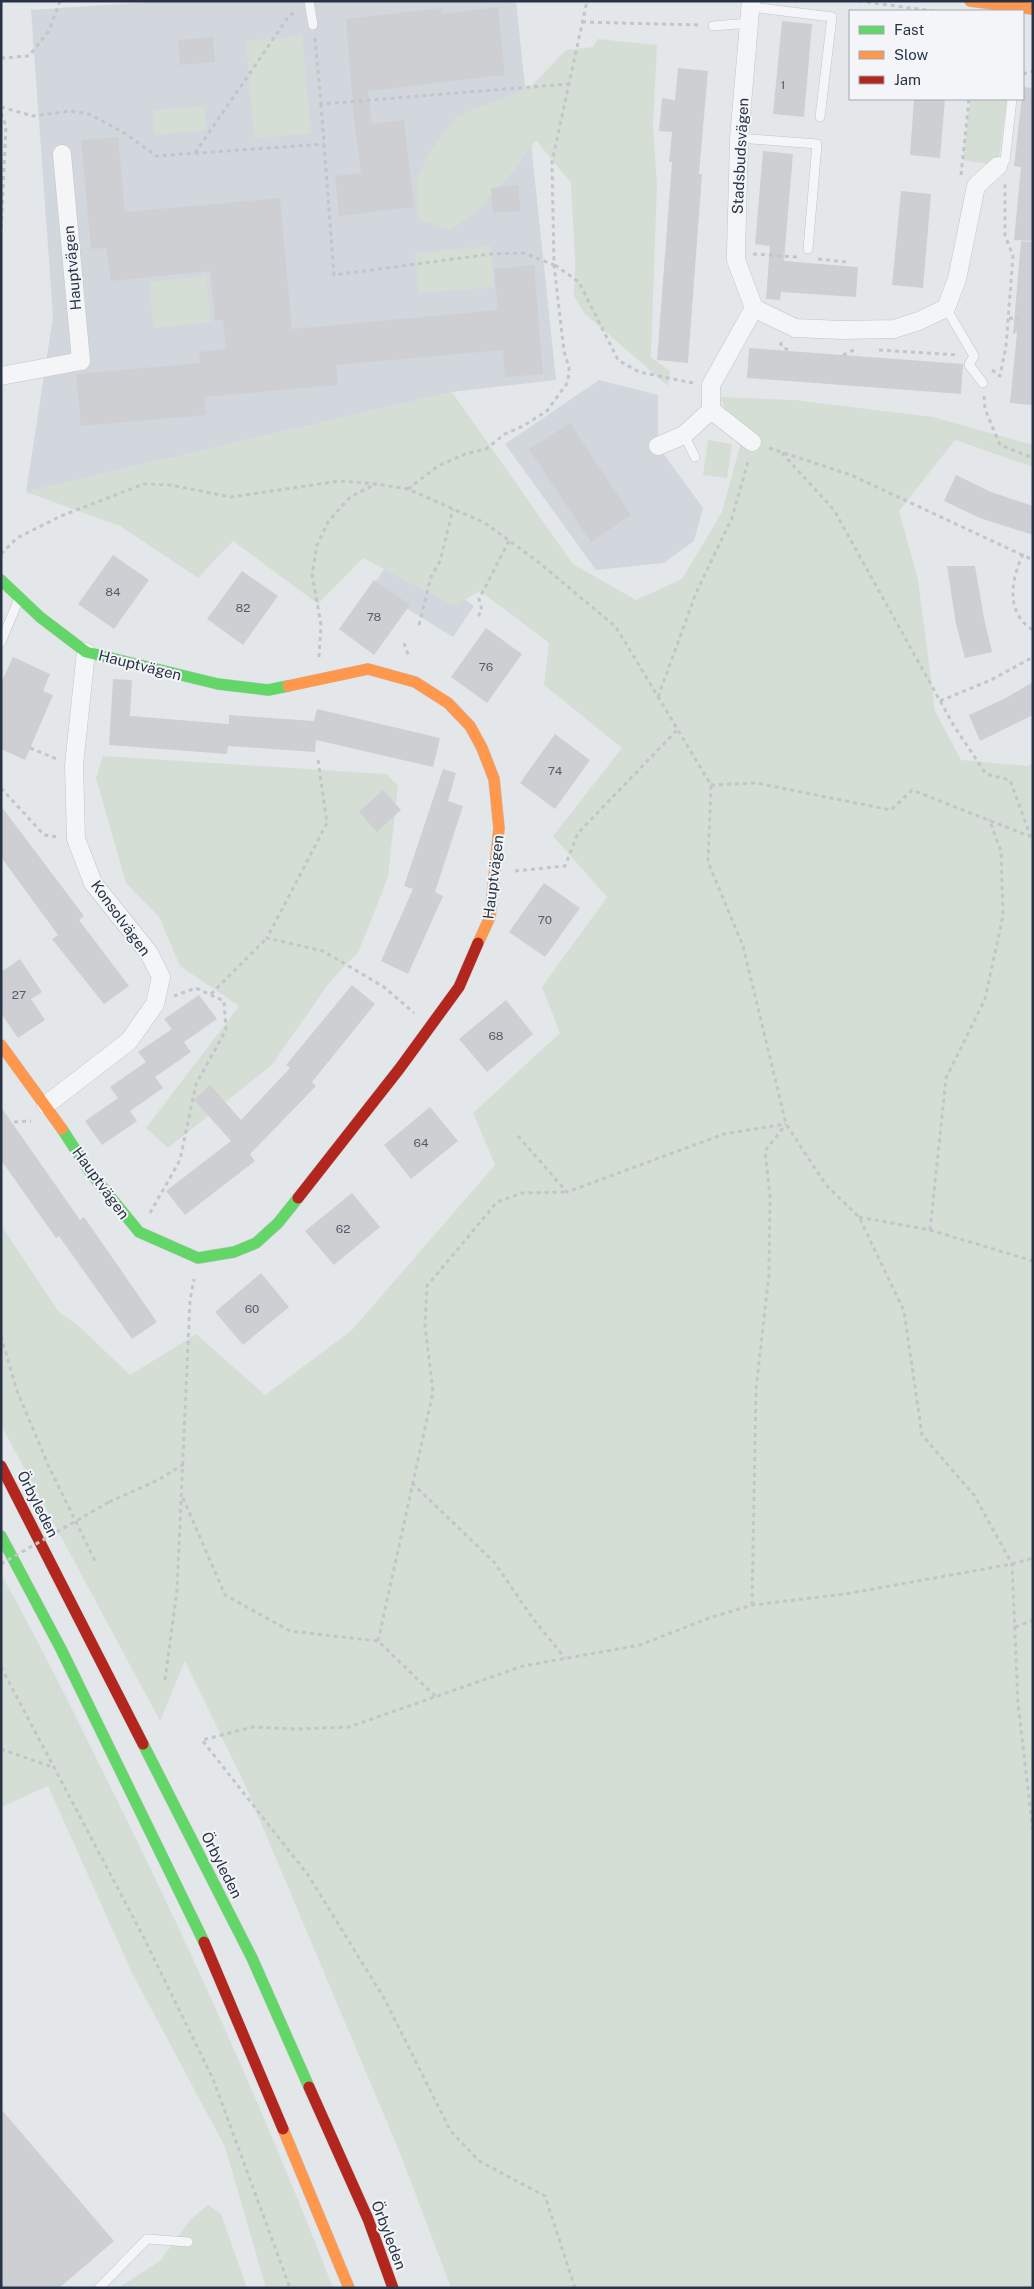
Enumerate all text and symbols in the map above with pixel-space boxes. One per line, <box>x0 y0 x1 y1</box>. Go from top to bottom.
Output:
legend <box>849 10 1024 100</box>
text: Fast <box>894 21 924 38</box>
text: Slow <box>894 46 929 63</box>
text: Jam <box>894 71 921 88</box>
house number: 1 <box>781 78 785 92</box>
street label: Stadsbudsvägen <box>728 97 752 215</box>
street label: Hauptvägen <box>60 225 84 311</box>
house number: 84 <box>105 585 121 599</box>
house number: 82 <box>236 601 250 615</box>
house number: 78 <box>367 610 382 624</box>
street label: Hauptvägen <box>97 646 183 684</box>
house number: 76 <box>479 660 493 674</box>
house number: 74 <box>548 764 563 778</box>
street label: Hauptvägen <box>479 834 507 920</box>
street label: Konsolvägen <box>88 877 154 959</box>
house number: 70 <box>538 913 552 927</box>
house number: 27 <box>12 988 26 1002</box>
house number: 68 <box>488 1029 504 1043</box>
house number: 64 <box>414 1136 429 1150</box>
street label: Hauptvägen <box>69 1144 133 1222</box>
house number: 62 <box>336 1222 350 1236</box>
house number: 60 <box>245 1302 259 1316</box>
street label: Örbyleden <box>14 1467 63 1540</box>
street label: Örbyleden <box>198 1828 247 1901</box>
street label: Örbyleden <box>368 2198 411 2272</box>

